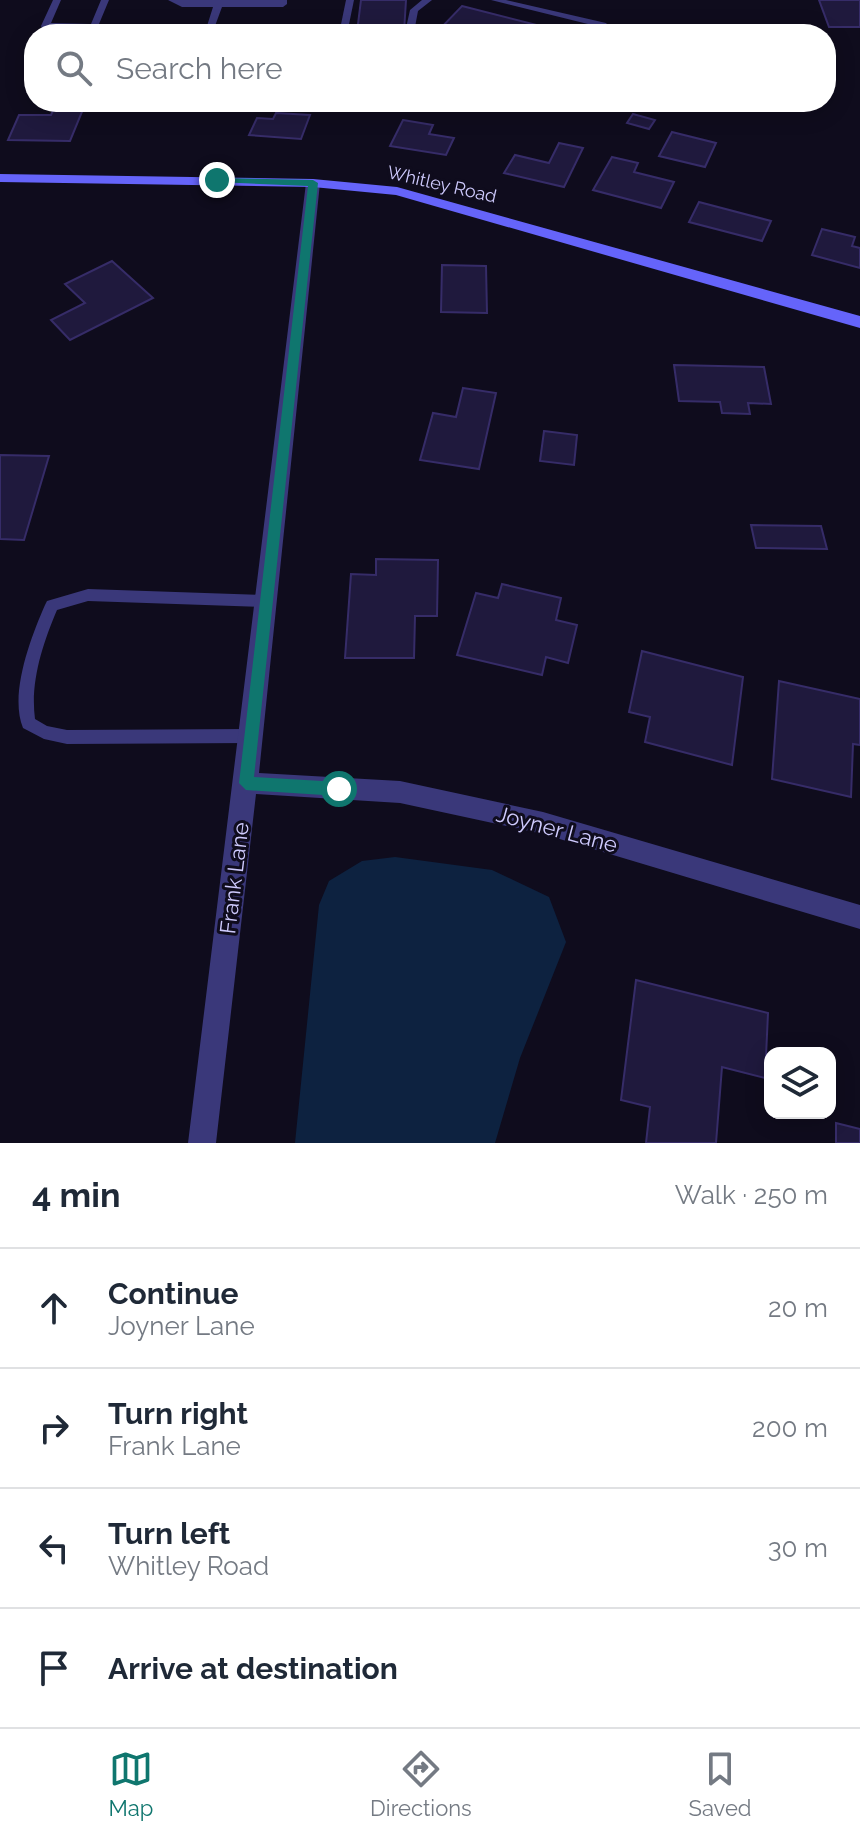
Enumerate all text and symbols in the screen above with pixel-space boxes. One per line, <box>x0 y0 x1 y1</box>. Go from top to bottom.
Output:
search box <box>24 24 836 112</box>
icon: search <box>52 46 96 90</box>
text: Search here <box>116 51 283 86</box>
street label: Whitley Road <box>385 161 499 207</box>
route end <box>199 162 235 198</box>
route start <box>321 771 357 807</box>
street label: Joyner Lane <box>494 800 620 858</box>
street label: Frank Lane <box>214 821 254 935</box>
map controls <box>764 1047 836 1119</box>
button: layers <box>764 1047 836 1119</box>
text: 4 min <box>32 1175 120 1215</box>
text: Walk · 250 m <box>675 1180 828 1210</box>
text: Continue <box>108 1276 239 1311</box>
icon: ahead <box>32 1286 76 1330</box>
text: 20 m <box>768 1293 828 1323</box>
text: Joyner Lane <box>108 1311 255 1341</box>
text: Turn right <box>108 1396 248 1431</box>
icon: right <box>32 1406 76 1450</box>
text: 200 m <box>752 1413 828 1443</box>
text: Frank Lane <box>108 1431 241 1461</box>
text: Turn left <box>108 1516 230 1551</box>
icon: left <box>32 1526 76 1570</box>
text: 30 m <box>768 1533 828 1563</box>
text: Whitley Road <box>108 1551 269 1581</box>
icon: arrive <box>32 1646 76 1690</box>
text: Arrive at destination <box>108 1651 398 1686</box>
tab: Map <box>108 1747 153 1821</box>
tab: Directions <box>370 1747 472 1821</box>
tab: Saved <box>689 1747 752 1821</box>

